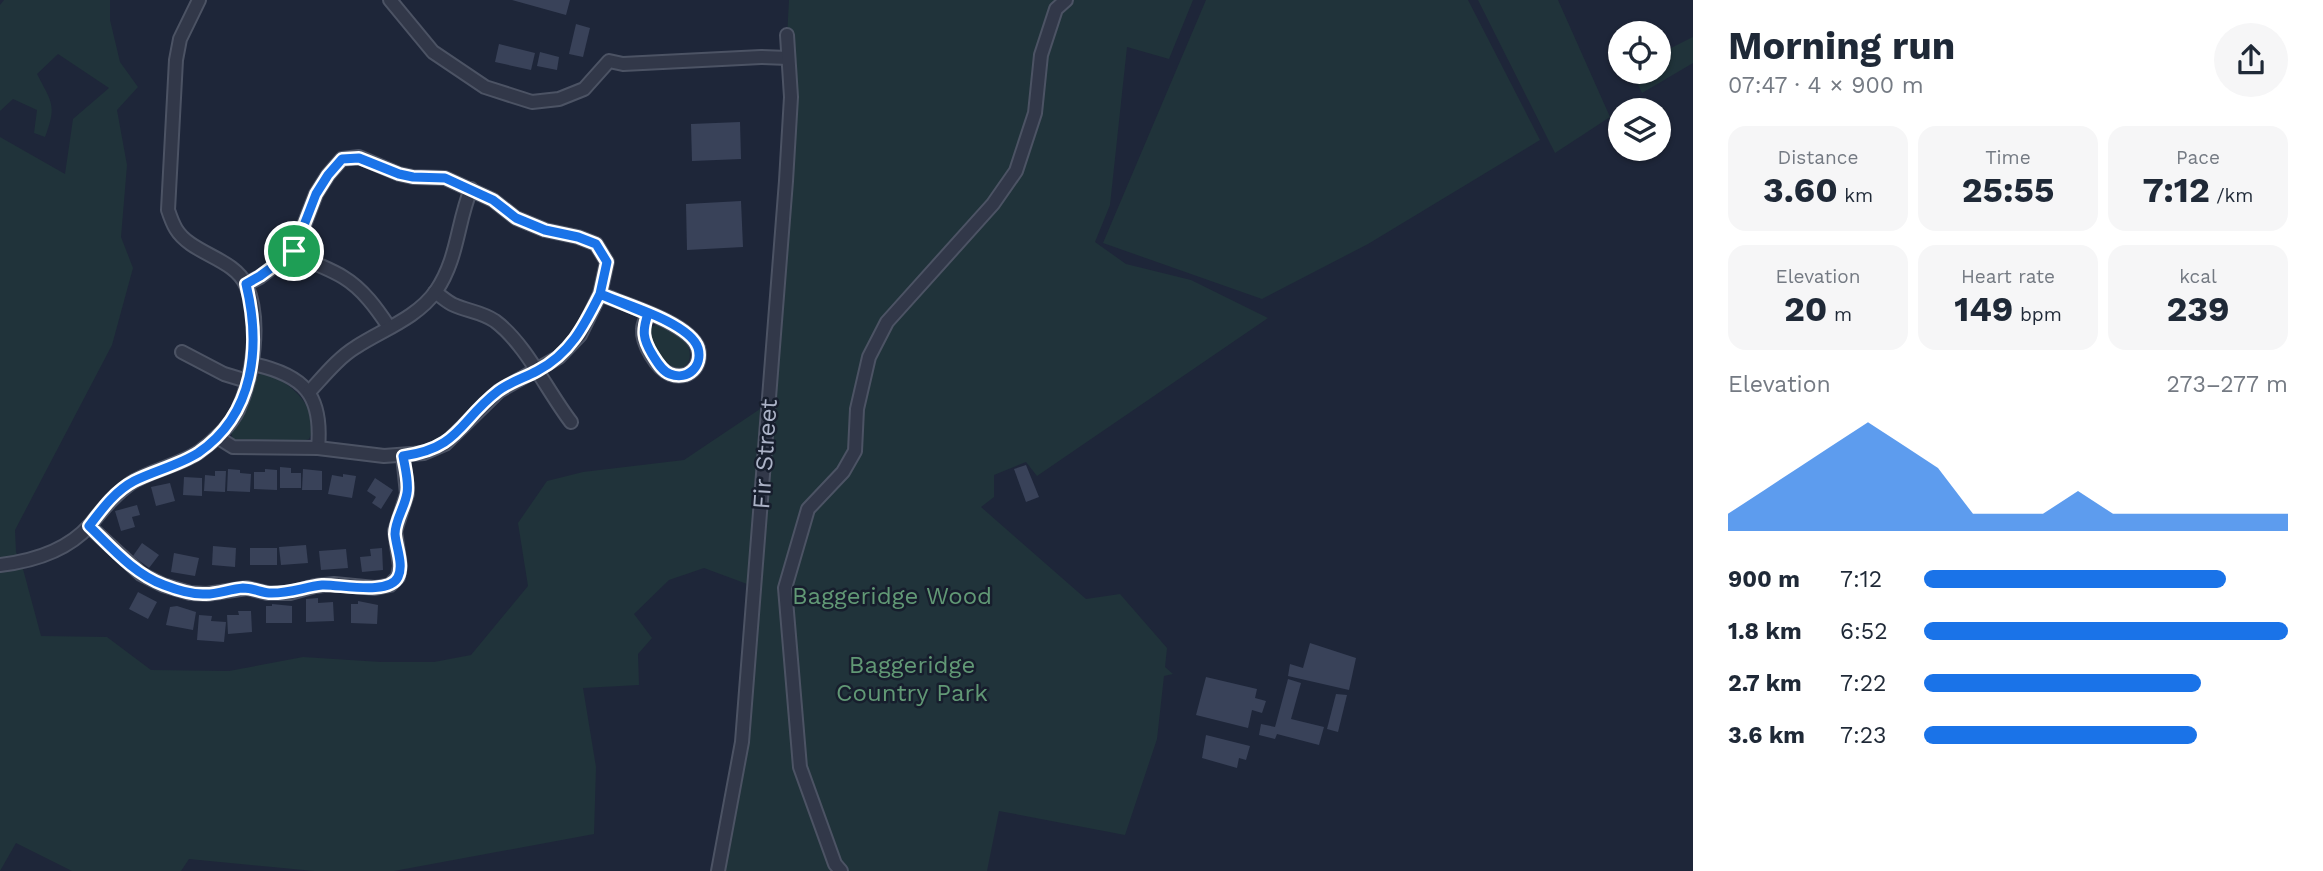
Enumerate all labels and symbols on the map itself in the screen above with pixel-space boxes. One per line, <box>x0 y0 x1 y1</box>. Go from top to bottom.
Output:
pin <box>264 221 324 281</box>
street label: Fir Street <box>747 398 783 510</box>
park label: Baggeridge Wood <box>792 582 992 610</box>
park label: Baggeridge Country Park <box>836 651 988 707</box>

